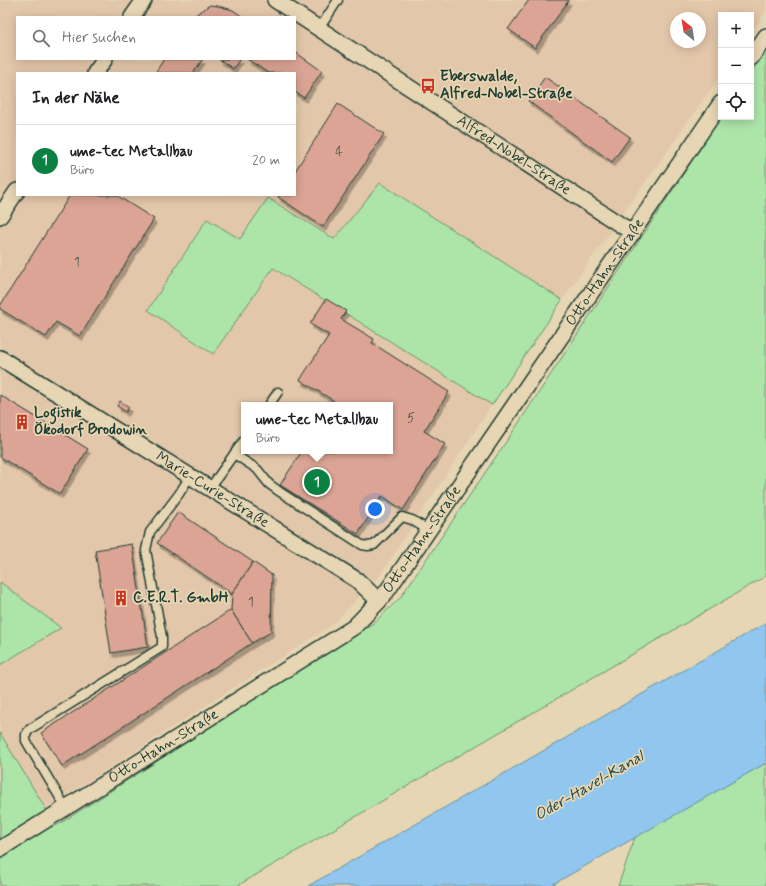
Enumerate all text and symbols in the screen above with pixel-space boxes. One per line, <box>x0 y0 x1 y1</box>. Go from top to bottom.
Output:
north arrow <box>670 12 706 48</box>
map controls <box>718 12 754 120</box>
button: + <box>718 12 754 48</box>
search box <box>16 16 296 60</box>
icon: search <box>30 27 52 49</box>
text: Hier suchen <box>62 28 136 48</box>
button: − <box>718 48 754 84</box>
place label: Eberswalde, Alfred-Nobel-Straße <box>440 67 573 104</box>
bus stop icon: Eberswalde, Alfred-Nobel-Straße <box>419 77 437 95</box>
button: locate <box>718 84 754 120</box>
text: In der Nähe <box>32 87 120 109</box>
street label: Alfred-Nobel-Straße <box>453 111 575 200</box>
text: ume-tec Metallbau <box>70 142 193 162</box>
house number: 4 <box>335 144 343 161</box>
text: 1 <box>42 152 48 169</box>
text: 20 m <box>252 152 280 169</box>
text: Büro <box>70 162 94 179</box>
street label: Otto-Hahn-Straße <box>561 214 649 330</box>
house number: 1 <box>74 254 80 271</box>
popup <box>241 402 393 454</box>
place label: Logistik Ökodorf Brodowin <box>34 403 148 440</box>
text: ume-tec Metallbau <box>256 410 378 430</box>
house number: 5 <box>407 410 415 427</box>
building icon: Logistik Ökodorf Brodowin <box>13 413 31 431</box>
text: Büro <box>256 430 280 447</box>
street label: Marie-Curie-Straße <box>152 447 273 533</box>
pin: 1 <box>304 467 330 497</box>
street label: Otto-Hahn-Straße <box>378 482 466 597</box>
your location <box>365 499 385 519</box>
place label: C.E.R.T. GmbH <box>133 588 229 608</box>
building icon: C.E.R.T. GmbH <box>112 589 130 607</box>
house number: 1 <box>248 594 254 611</box>
street label: Otto-Hahn-Straße <box>105 704 222 789</box>
water label: Oder-Havel-Kanal <box>531 745 650 826</box>

